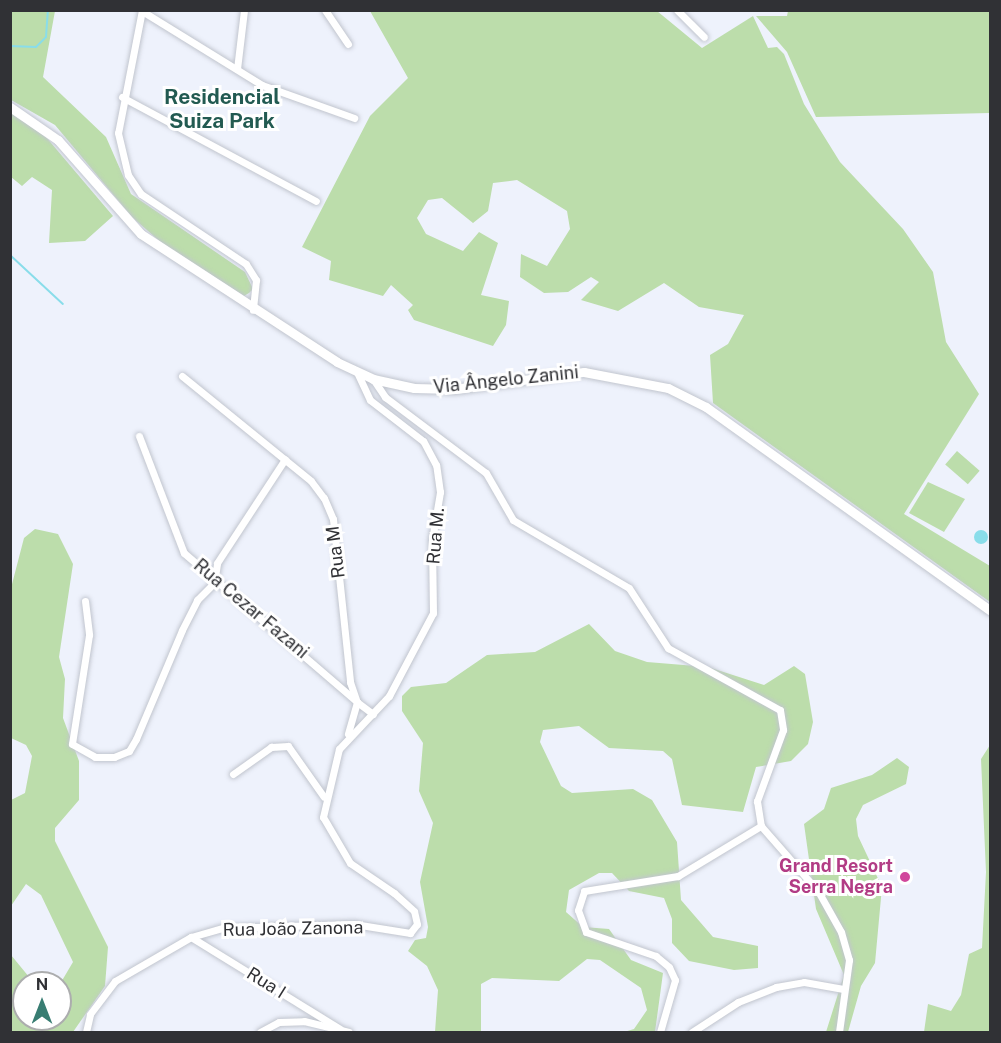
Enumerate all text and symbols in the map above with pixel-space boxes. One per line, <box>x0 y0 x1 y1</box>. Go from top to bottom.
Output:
district label: Residencial Suiza Park <box>164 84 280 134</box>
street label: Via Ângelo Zanini <box>432 362 580 398</box>
street label: Rua M. <box>423 507 449 565</box>
street label: Rua M <box>322 525 350 579</box>
street label: Rua Cezar Fazani <box>189 555 313 663</box>
place label: Grand Resort Serra Negra <box>779 856 893 898</box>
marker: Grand Resort Serra Negra <box>898 870 912 884</box>
street label: Rua João Zanona <box>222 917 364 941</box>
street label: Rua I <box>243 963 289 1003</box>
north arrow <box>12 971 72 1031</box>
text: N <box>36 975 48 994</box>

